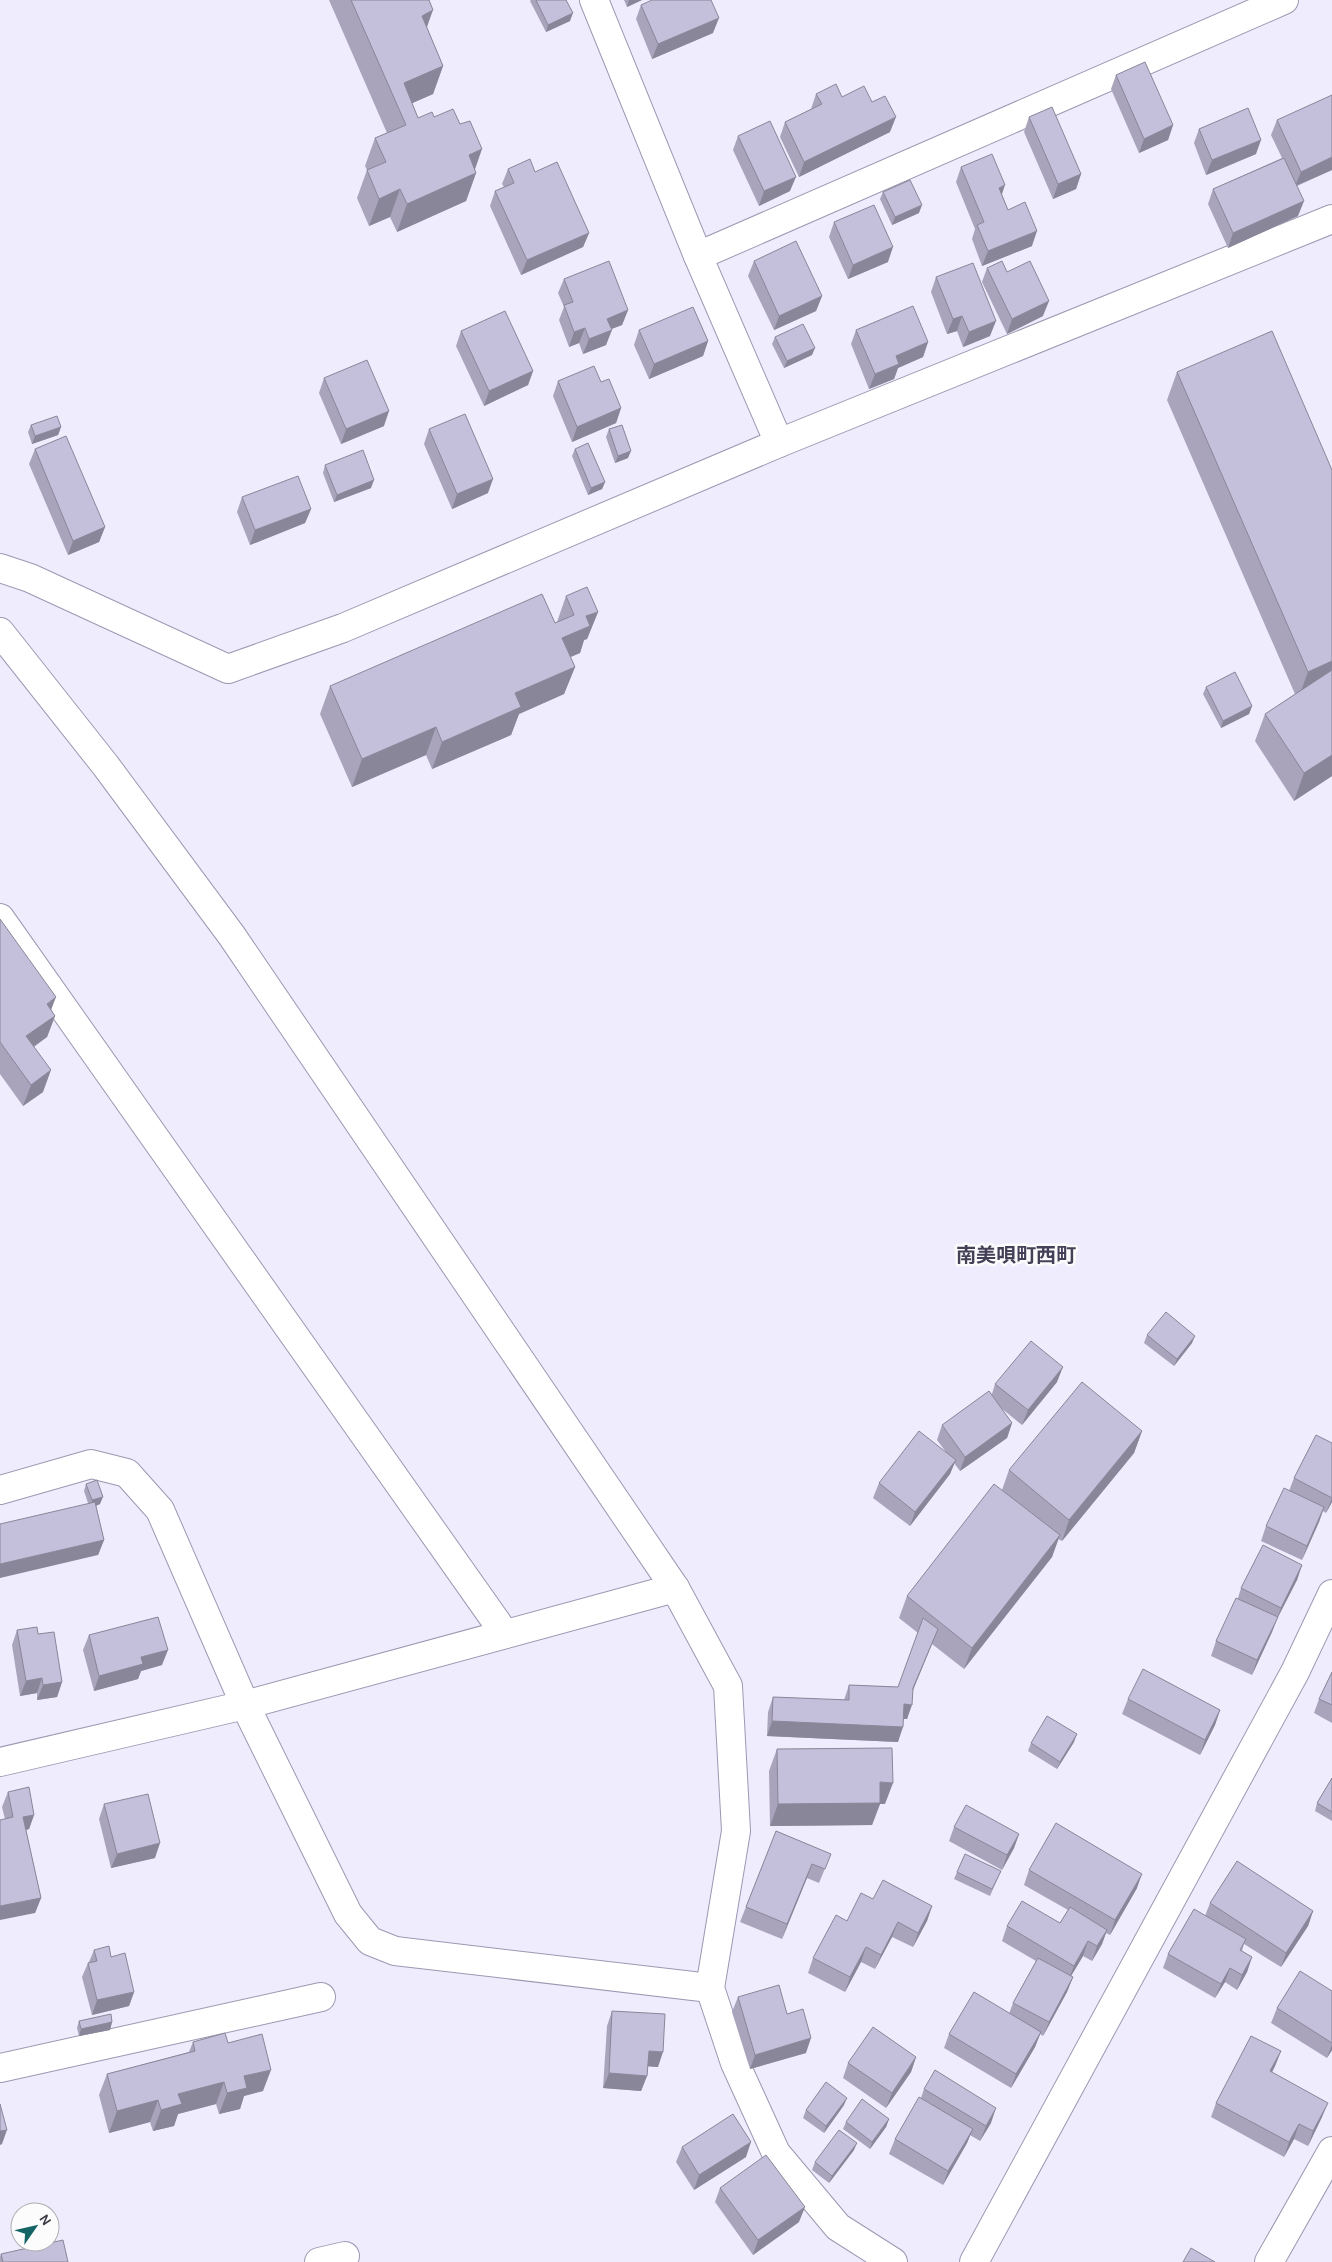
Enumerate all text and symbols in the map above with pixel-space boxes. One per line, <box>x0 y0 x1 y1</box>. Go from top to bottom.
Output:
district label: 南美唄町西町 <box>956 1244 1076 1267</box>
north arrow <box>10 2202 60 2252</box>
text: N <box>36 2211 55 2229</box>

